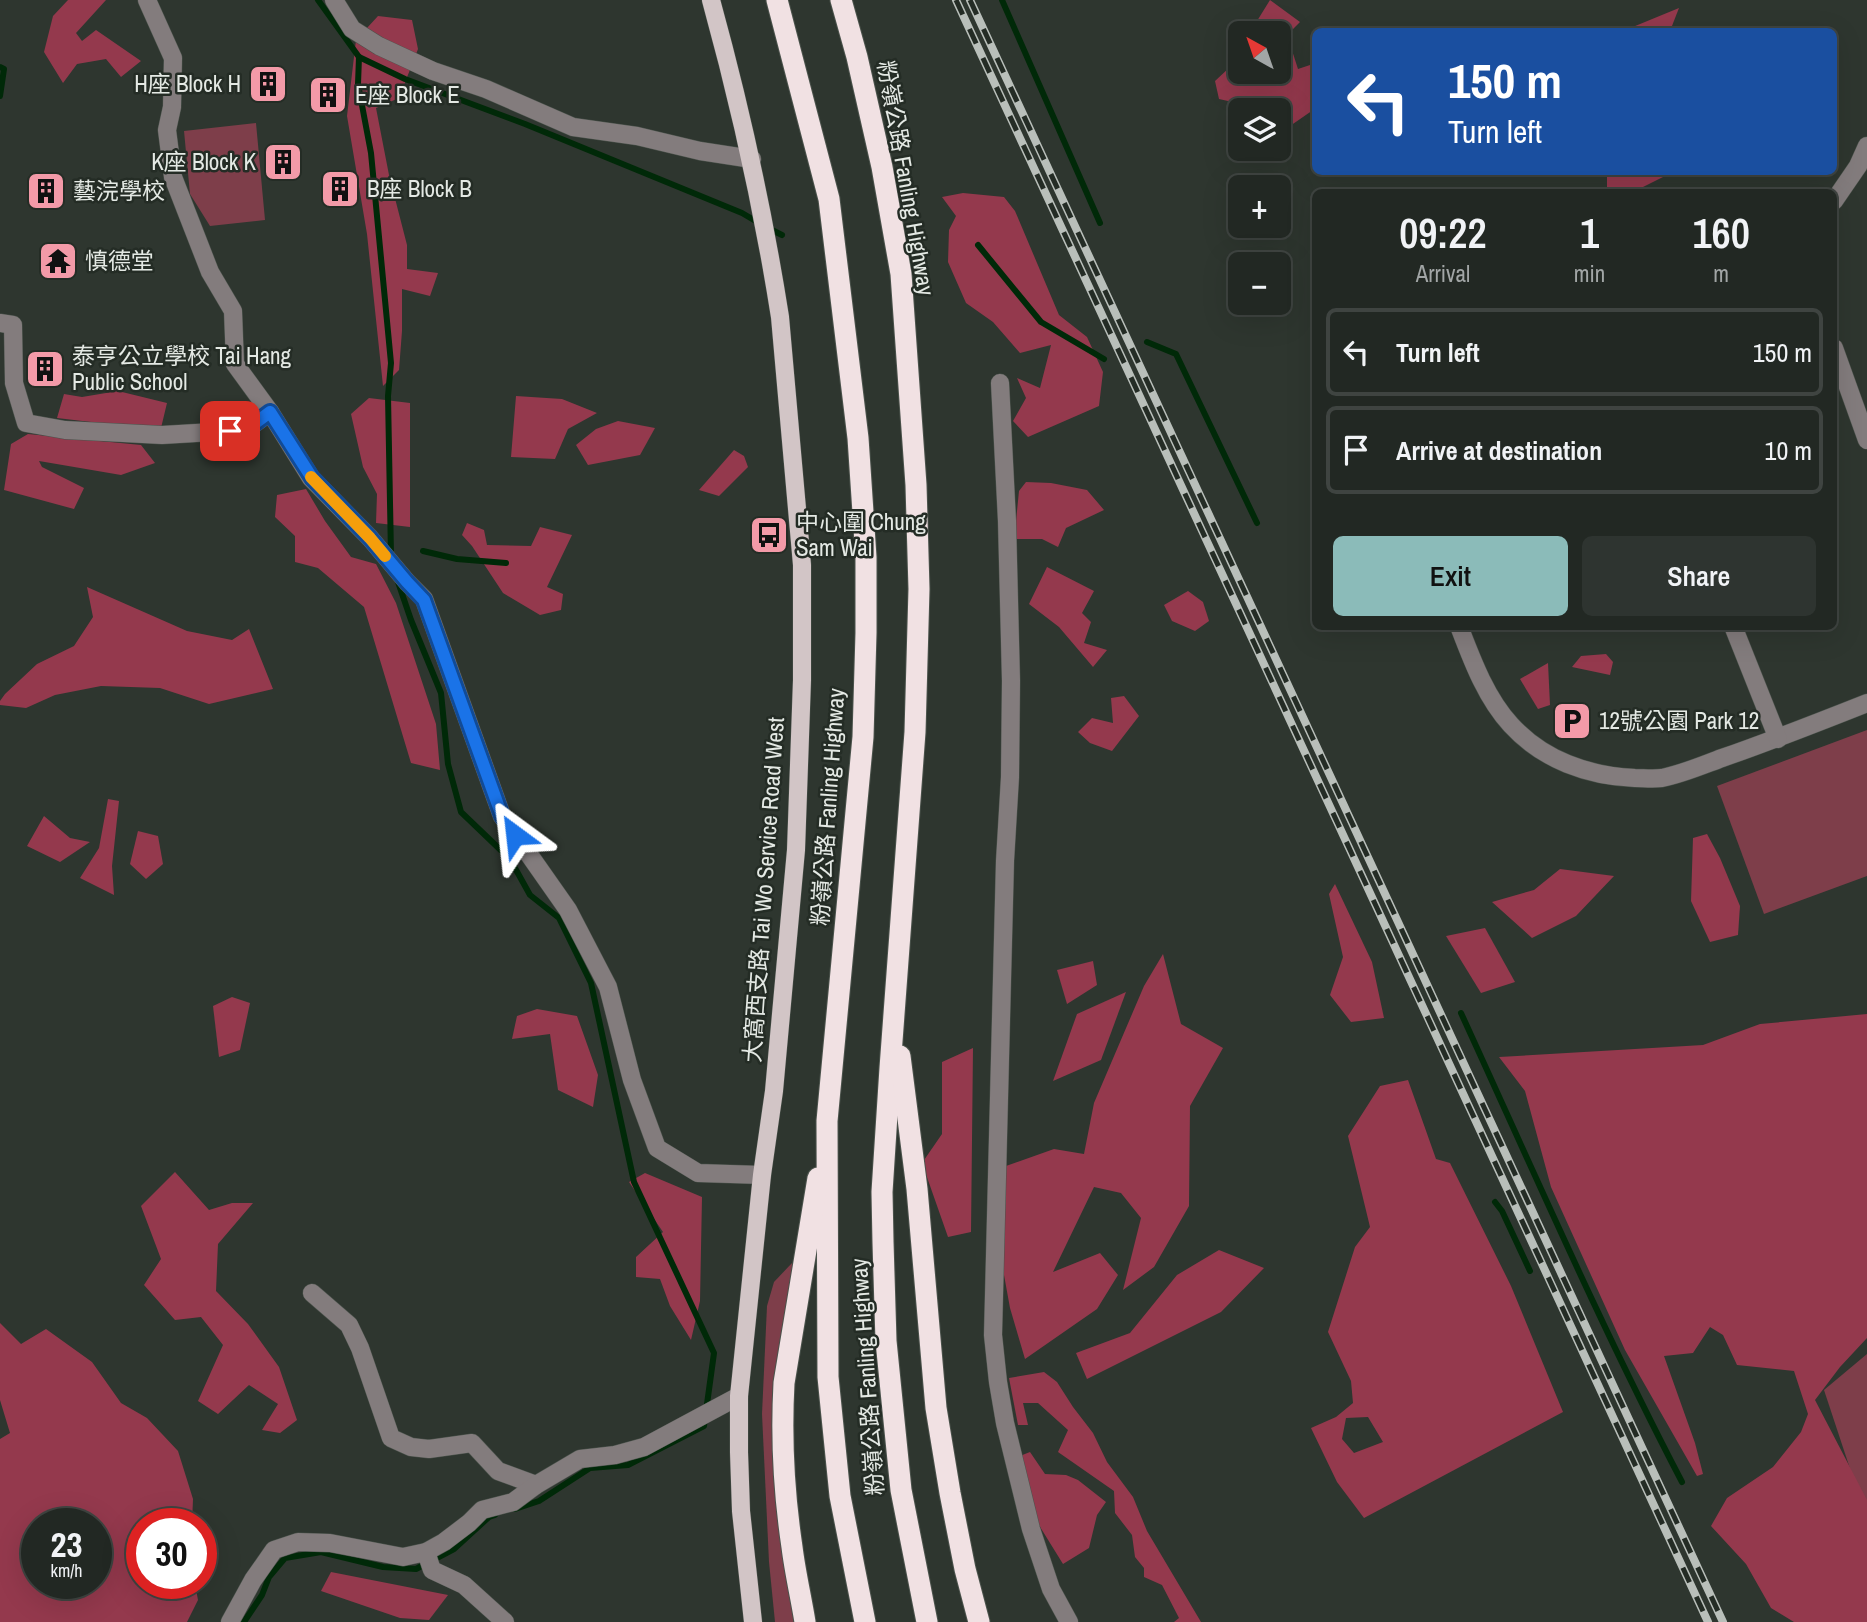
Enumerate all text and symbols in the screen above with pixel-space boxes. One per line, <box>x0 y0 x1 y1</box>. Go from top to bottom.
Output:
north arrow <box>1228 21 1292 84</box>
map controls <box>1228 21 1291 315</box>
text: 150 m <box>1448 47 1562 113</box>
icon: left <box>1333 56 1424 147</box>
street label: 粉嶺公路 Fanling Highway <box>871 58 943 298</box>
building icon: H座 Block H <box>247 63 289 105</box>
place label: H座 Block H <box>134 68 241 99</box>
building icon: E座 Block E <box>307 74 349 116</box>
place label: E座 Block E <box>355 79 460 110</box>
button: layers <box>1228 98 1291 161</box>
text: Turn left <box>1448 110 1542 153</box>
building icon: K座 Block K <box>262 141 304 183</box>
place label: K座 Block K <box>151 146 256 177</box>
building icon: B座 Block B <box>319 168 361 210</box>
building icon: 藝浣學校 <box>25 170 67 212</box>
place label: B座 Block B <box>367 173 472 204</box>
place label: 藝浣學校 <box>73 175 165 206</box>
button: + <box>1228 175 1291 238</box>
text: 09:22 <box>1399 205 1487 261</box>
text: 1 <box>1580 205 1599 261</box>
text: 160 <box>1692 205 1750 261</box>
temple icon: 慎德堂 <box>37 240 79 282</box>
place label: 慎德堂 <box>85 245 154 276</box>
button: − <box>1228 252 1291 315</box>
text: Arrival <box>1416 258 1470 289</box>
text: min <box>1574 258 1605 289</box>
text: m <box>1713 258 1729 289</box>
icon: left <box>1337 333 1375 371</box>
text: Turn left <box>1396 335 1480 370</box>
text: 150 m <box>1753 335 1812 370</box>
place label: 泰亨公立學校 Tai Hang Public School <box>72 340 292 397</box>
building icon: 泰亨公立學校 Tai Hang Public School <box>24 348 66 390</box>
pin <box>200 401 260 461</box>
icon: arrive <box>211 412 249 450</box>
icon: arrive <box>1337 431 1375 469</box>
text: Arrive at destination <box>1396 433 1602 468</box>
text: 10 m <box>1765 433 1812 468</box>
place label: 中心圍 Chung Sam Wai <box>796 506 926 563</box>
bus stop icon: 中心圍 Chung Sam Wai <box>748 514 790 556</box>
button: Exit <box>1333 536 1568 616</box>
button: Share <box>1582 536 1816 616</box>
street label: 粉嶺公路 Fanling Highway <box>804 687 851 927</box>
parking icon: 12號公園 Park 12 <box>1551 700 1593 742</box>
place label: 12號公園 Park 12 <box>1599 705 1759 736</box>
street label: 大窩西支路 Tai Wo Service Road West <box>736 716 791 1064</box>
position arrow <box>478 798 552 872</box>
street label: 粉嶺公路 Fanling Highway <box>843 1257 890 1497</box>
speed limit sign: 30 <box>126 1508 217 1599</box>
text: 23 <box>51 1521 82 1568</box>
text: km/h <box>51 1558 83 1583</box>

